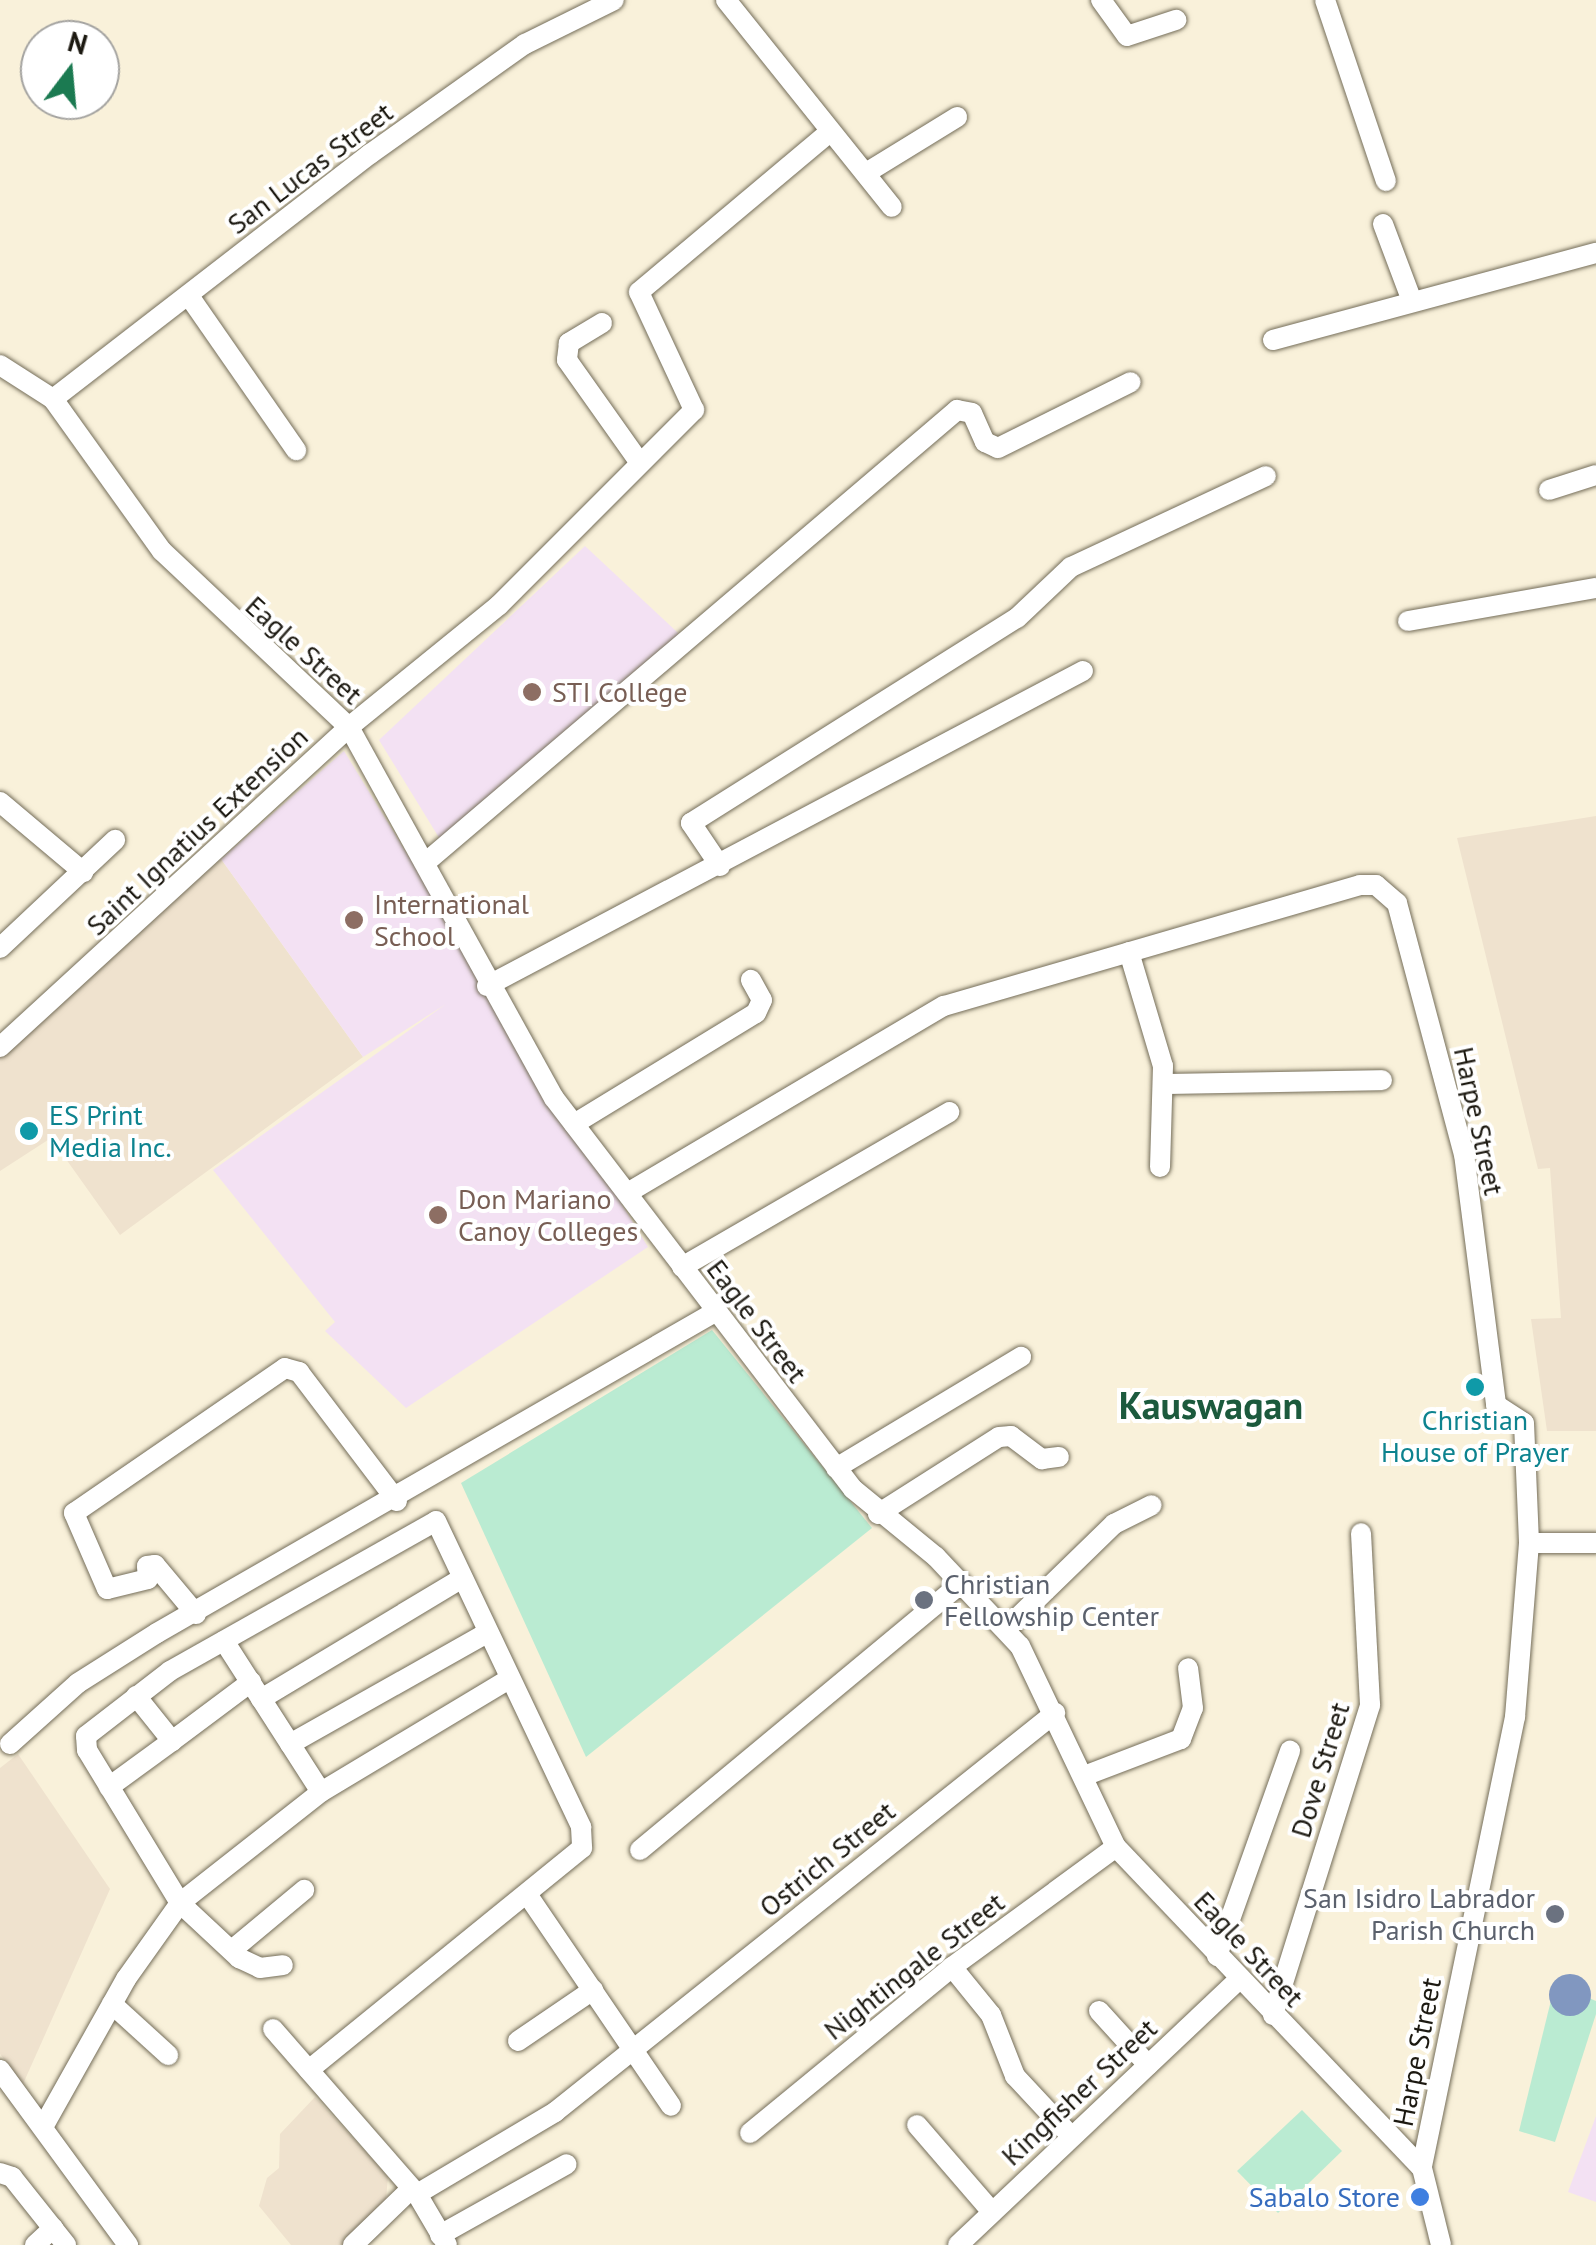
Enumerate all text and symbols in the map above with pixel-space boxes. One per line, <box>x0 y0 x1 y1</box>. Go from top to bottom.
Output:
north arrow <box>20 20 120 120</box>
text: N <box>64 22 92 63</box>
street label: San Lucas Street <box>221 95 399 241</box>
street label: Eagle Street <box>239 589 369 711</box>
place label: STI College <box>552 675 688 709</box>
marker: STI College <box>521 681 543 703</box>
street label: Saint Ignatius Extension <box>79 720 315 942</box>
place label: International School <box>374 887 529 953</box>
marker: International School <box>343 909 365 931</box>
street label: Harpe Street <box>1447 1044 1511 1198</box>
place label: ES Print Media Inc. <box>49 1098 171 1164</box>
marker: ES Print Media Inc. <box>18 1120 40 1142</box>
place label: Don Mariano Canoy Colleges <box>458 1182 639 1248</box>
marker: Don Mariano Canoy Colleges <box>427 1204 449 1226</box>
street label: Eagle Street <box>700 1253 814 1389</box>
marker: Christian House of Prayer <box>1464 1376 1486 1398</box>
district label: Kauswagan <box>1119 1382 1303 1428</box>
place label: Christian House of Prayer <box>1381 1403 1569 1469</box>
place label: Christian Fellowship Center <box>944 1567 1159 1633</box>
marker: Christian Fellowship Center <box>913 1589 935 1611</box>
street label: Dove Street <box>1284 1698 1356 1842</box>
street label: Ostrich Street <box>753 1794 901 1924</box>
place label: San Isidro Labrador Parish Church <box>1303 1881 1535 1947</box>
street label: Eagle Street <box>1187 1884 1311 2014</box>
street label: Nightingale Street <box>817 1885 1011 2047</box>
marker: San Isidro Labrador Parish Church <box>1544 1903 1566 1925</box>
street label: Harpe Street <box>1386 1975 1448 2129</box>
street label: Kingfisher Street <box>994 2012 1164 2172</box>
place label: Sabalo Store <box>1249 2180 1400 2214</box>
marker: Sabalo Store <box>1409 2186 1431 2208</box>

